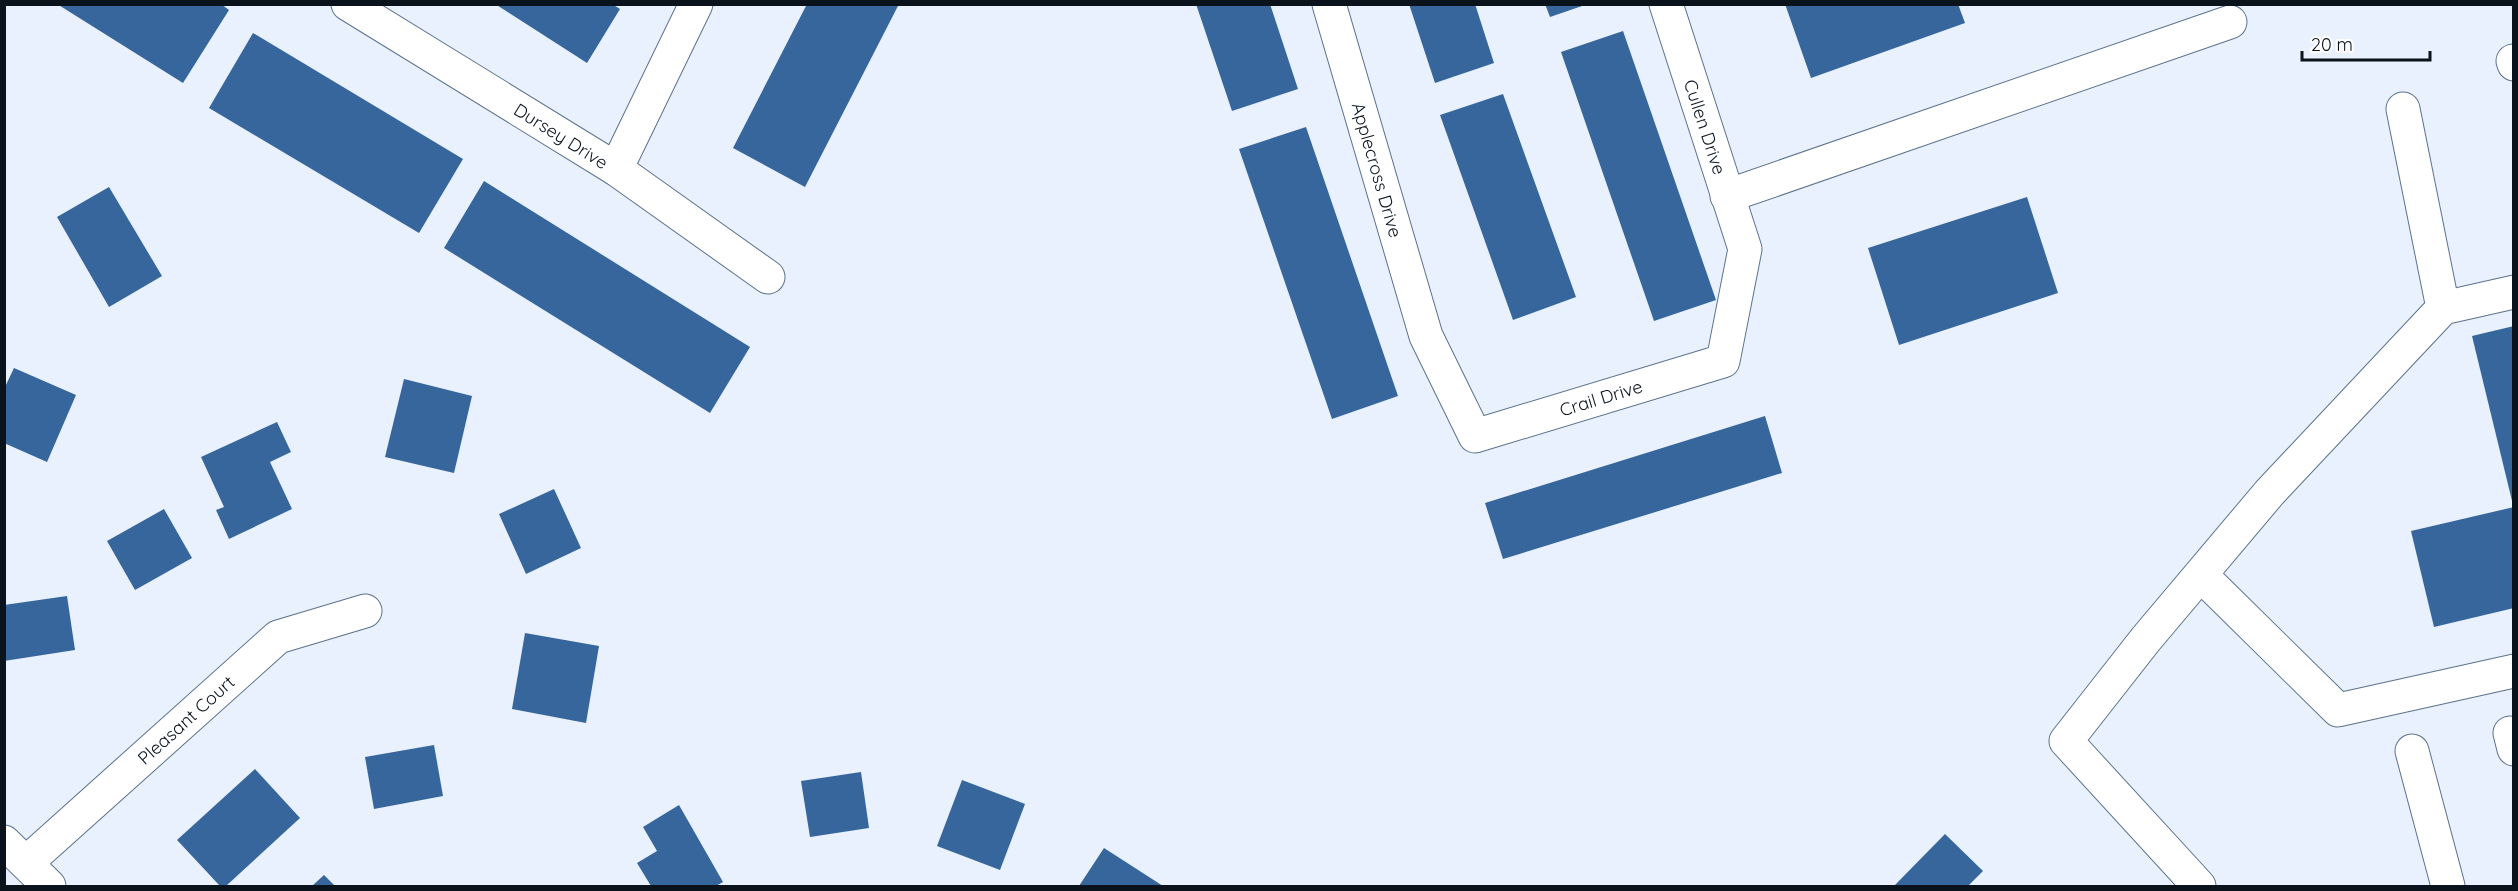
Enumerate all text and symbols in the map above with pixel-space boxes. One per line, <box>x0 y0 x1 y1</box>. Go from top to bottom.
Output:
scale bar <box>2302 24 2430 62</box>
text: 20 m <box>2311 33 2353 56</box>
street label: Cullen Drive <box>1679 76 1731 178</box>
street label: Dursey Drive <box>509 98 613 174</box>
street label: Applecross Drive <box>1347 100 1407 240</box>
street label: Crail Drive <box>1557 374 1645 422</box>
street label: Pleasant Court <box>133 670 239 770</box>

